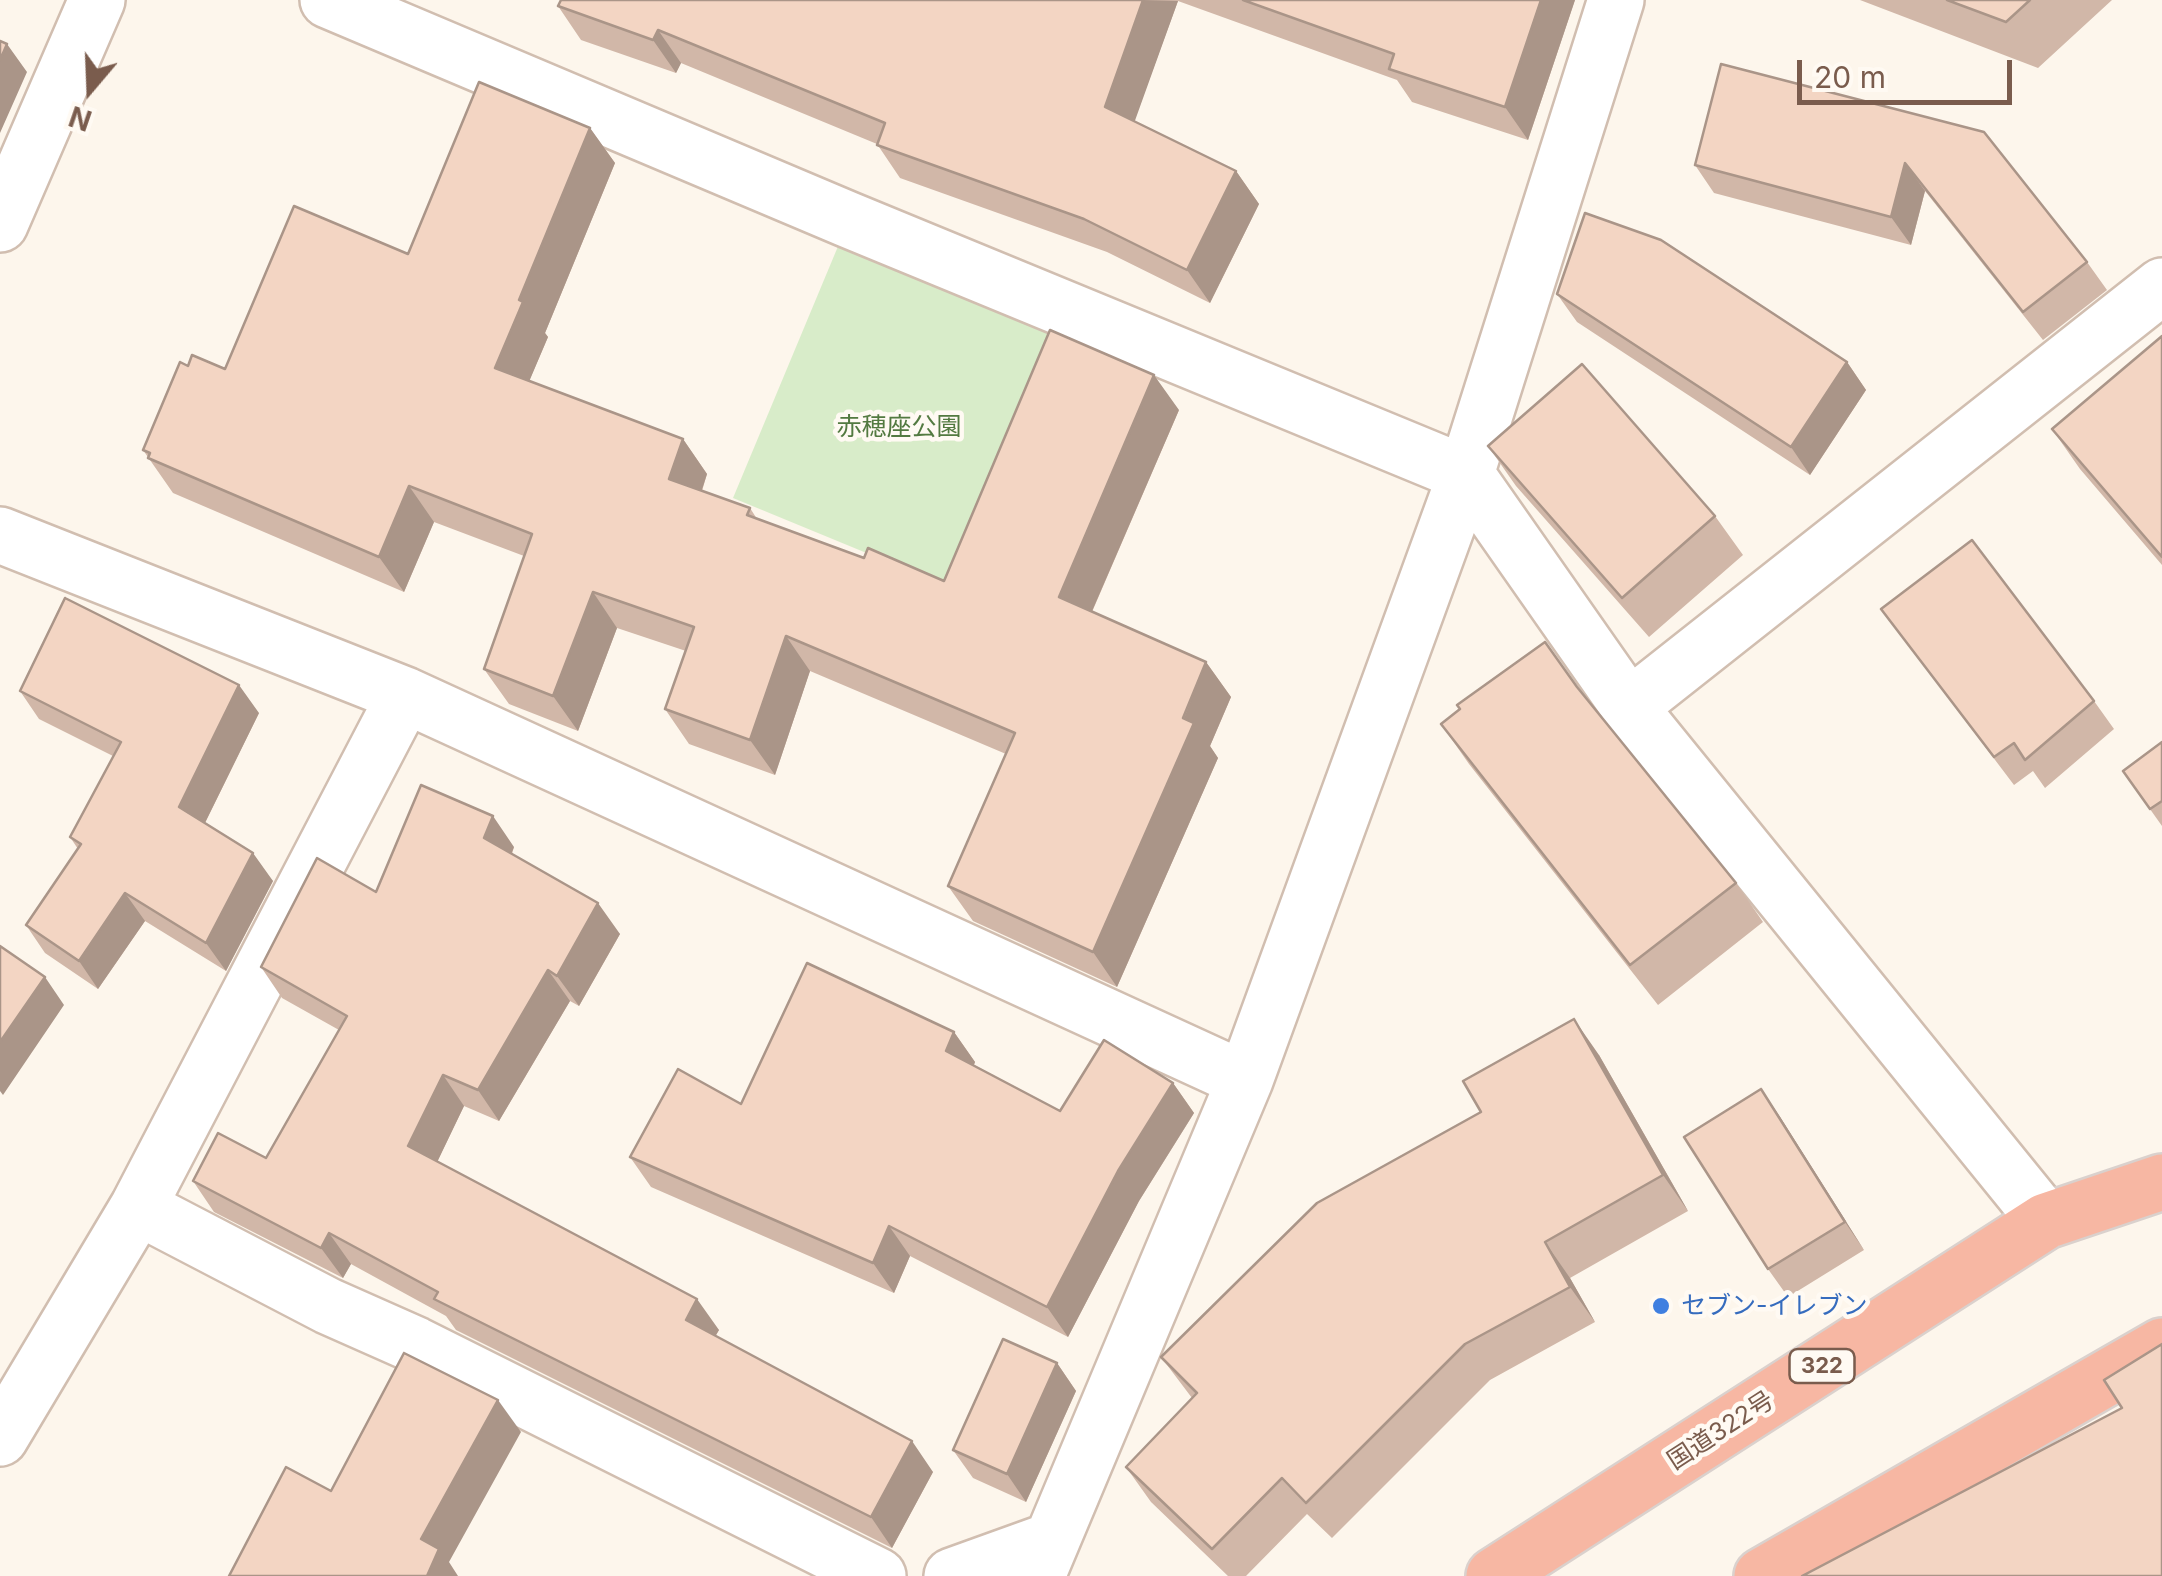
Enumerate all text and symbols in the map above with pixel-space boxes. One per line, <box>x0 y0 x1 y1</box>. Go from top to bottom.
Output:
north arrow <box>40 40 140 140</box>
scale bar <box>1802 40 2017 102</box>
text: 20 m <box>1814 59 1886 95</box>
text: N <box>65 99 96 138</box>
park label: 赤穂座公園 <box>837 412 961 442</box>
place label: セブン-イレブン <box>1681 1291 1867 1321</box>
marker: セブン-イレブン <box>1650 1295 1672 1317</box>
road number: 322 <box>1790 1349 1854 1383</box>
street label: 国道322号 <box>1662 1385 1780 1477</box>

